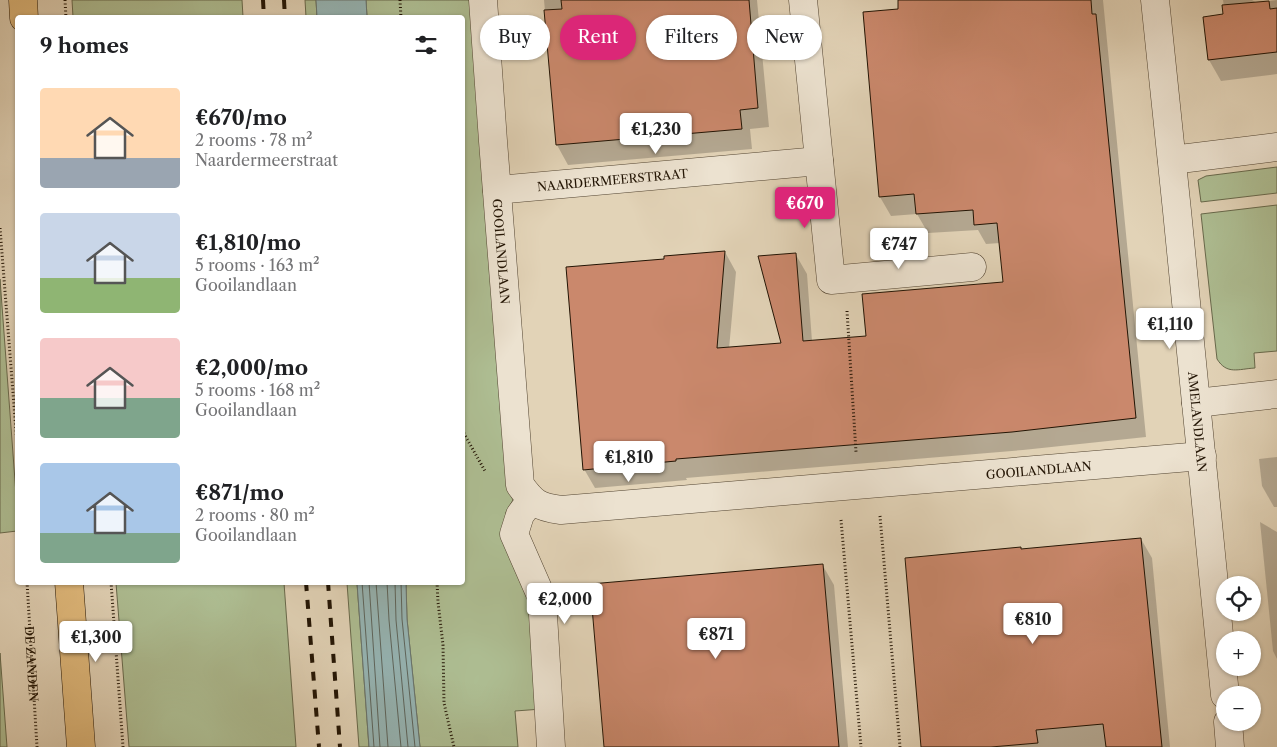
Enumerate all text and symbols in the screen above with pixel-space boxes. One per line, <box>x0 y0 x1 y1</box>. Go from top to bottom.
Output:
chip: Buy <box>480 15 550 60</box>
chip: Rent <box>560 15 636 60</box>
chip: Filters <box>646 15 737 60</box>
chip: New <box>747 15 822 60</box>
icon: filters <box>412 31 440 59</box>
text: 9 homes <box>40 33 129 58</box>
text: €670/mo <box>195 105 287 130</box>
icon: home <box>80 108 140 168</box>
pin: €1,230 <box>615 112 697 155</box>
text: €1,230 <box>631 119 681 139</box>
text: 2 rooms · 78 m² <box>195 130 313 150</box>
text: Naardermeerstraat <box>195 150 338 170</box>
street label: NAARDERMEERSTRAAT <box>536 165 689 194</box>
pin: €670 <box>775 186 835 229</box>
text: €670 <box>786 193 824 213</box>
street label: GOOILANDLAAN <box>490 198 513 305</box>
pin: €747 <box>869 228 929 270</box>
text: €1,810/mo <box>195 230 301 255</box>
icon: home <box>80 233 140 293</box>
text: €747 <box>881 234 917 254</box>
text: 5 rooms · 163 m² <box>195 255 320 275</box>
text: Gooilandlaan <box>195 275 297 295</box>
pin: €1,110 <box>1129 308 1211 350</box>
text: €1,110 <box>1147 314 1193 334</box>
text: €2,000/mo <box>195 355 308 380</box>
icon: home <box>80 358 140 418</box>
street label: AMELANDLAAN <box>1185 370 1210 473</box>
text: 5 rooms · 168 m² <box>195 380 320 400</box>
text: Gooilandlaan <box>195 400 297 420</box>
pin: €1,810 <box>588 440 670 483</box>
text: €1,810 <box>605 447 653 467</box>
street label: GOOILANDLAAN <box>985 458 1092 482</box>
text: €871/mo <box>195 480 284 505</box>
icon: home <box>80 483 140 543</box>
text: 2 rooms · 80 m² <box>195 505 315 525</box>
text: Gooilandlaan <box>195 525 297 545</box>
map controls <box>1216 576 1261 731</box>
button: locate <box>1216 576 1261 621</box>
pin: €2,000 <box>524 582 606 625</box>
text: €2,000 <box>538 589 592 609</box>
pin: €810 <box>1003 602 1063 645</box>
text: €810 <box>1014 609 1052 629</box>
pin: €871 <box>686 618 746 660</box>
pin: €1,300 <box>55 620 137 663</box>
text: €871 <box>698 624 734 644</box>
street label: DE ZANDEN <box>22 626 42 702</box>
text: €1,300 <box>70 627 122 647</box>
button: + <box>1216 631 1261 676</box>
button: − <box>1216 686 1261 731</box>

